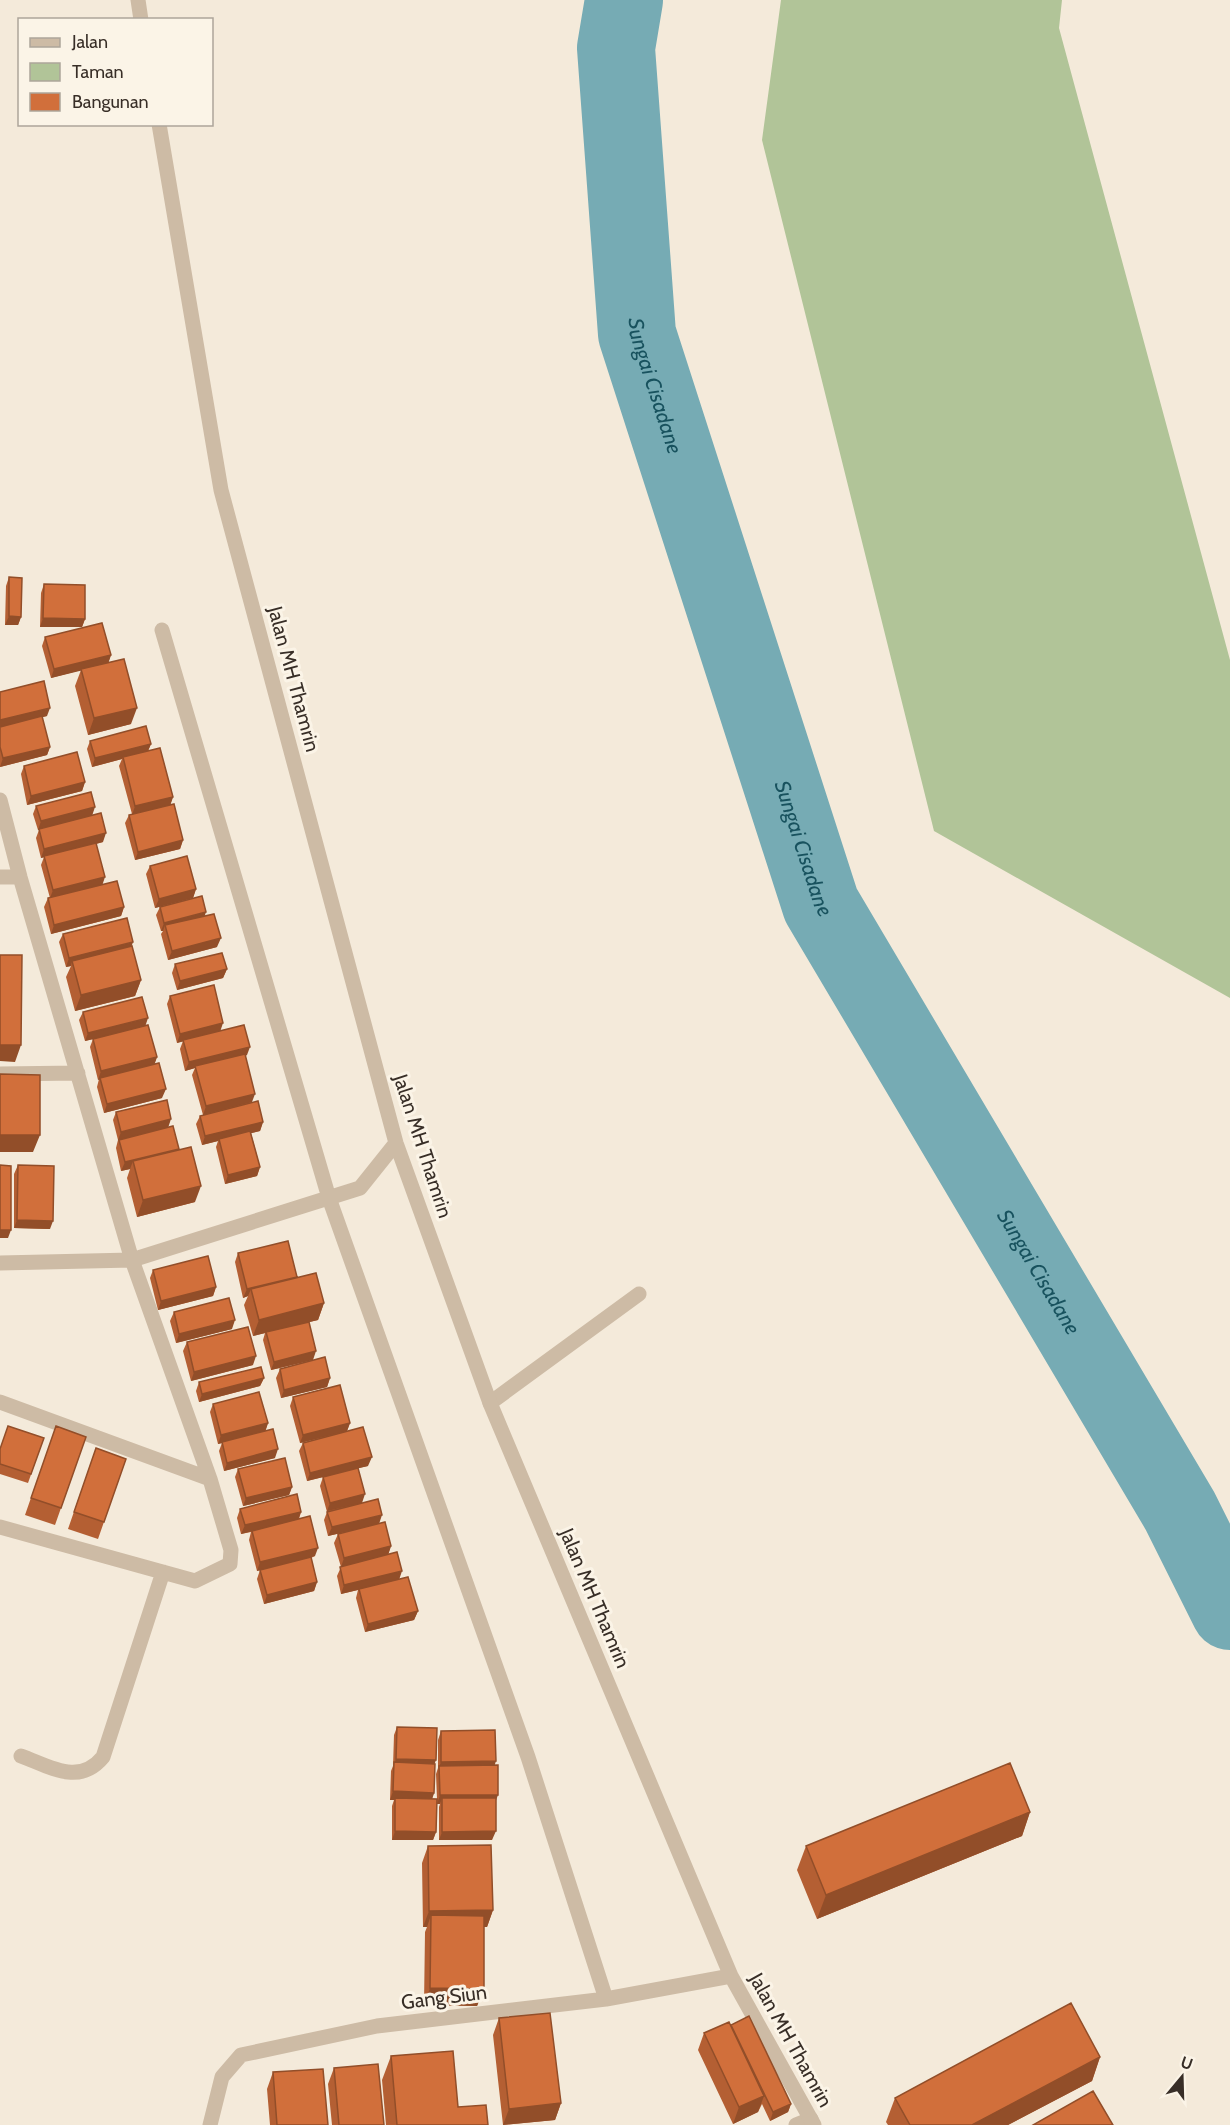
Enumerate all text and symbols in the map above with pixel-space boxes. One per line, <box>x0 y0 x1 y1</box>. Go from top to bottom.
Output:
legend <box>18 18 213 126</box>
text: Jalan <box>71 31 108 53</box>
text: Taman <box>72 61 124 83</box>
text: Bangunan <box>72 91 149 113</box>
water label: Sungai Cisadane <box>624 317 688 457</box>
street label: Jalan MH Thamrin <box>263 603 325 754</box>
water label: Sungai Cisadane <box>770 777 838 921</box>
street label: Jalan MH Thamrin <box>388 1070 458 1221</box>
water label: Sungai Cisadane <box>992 1205 1086 1339</box>
street label: Jalan MH Thamrin <box>554 1524 635 1672</box>
street label: Jalan MH Thamrin <box>744 1968 838 2111</box>
street label: Gang Siun <box>400 1980 488 2014</box>
north arrow <box>1152 2047 1212 2107</box>
text: U <box>1178 2052 1195 2074</box>

